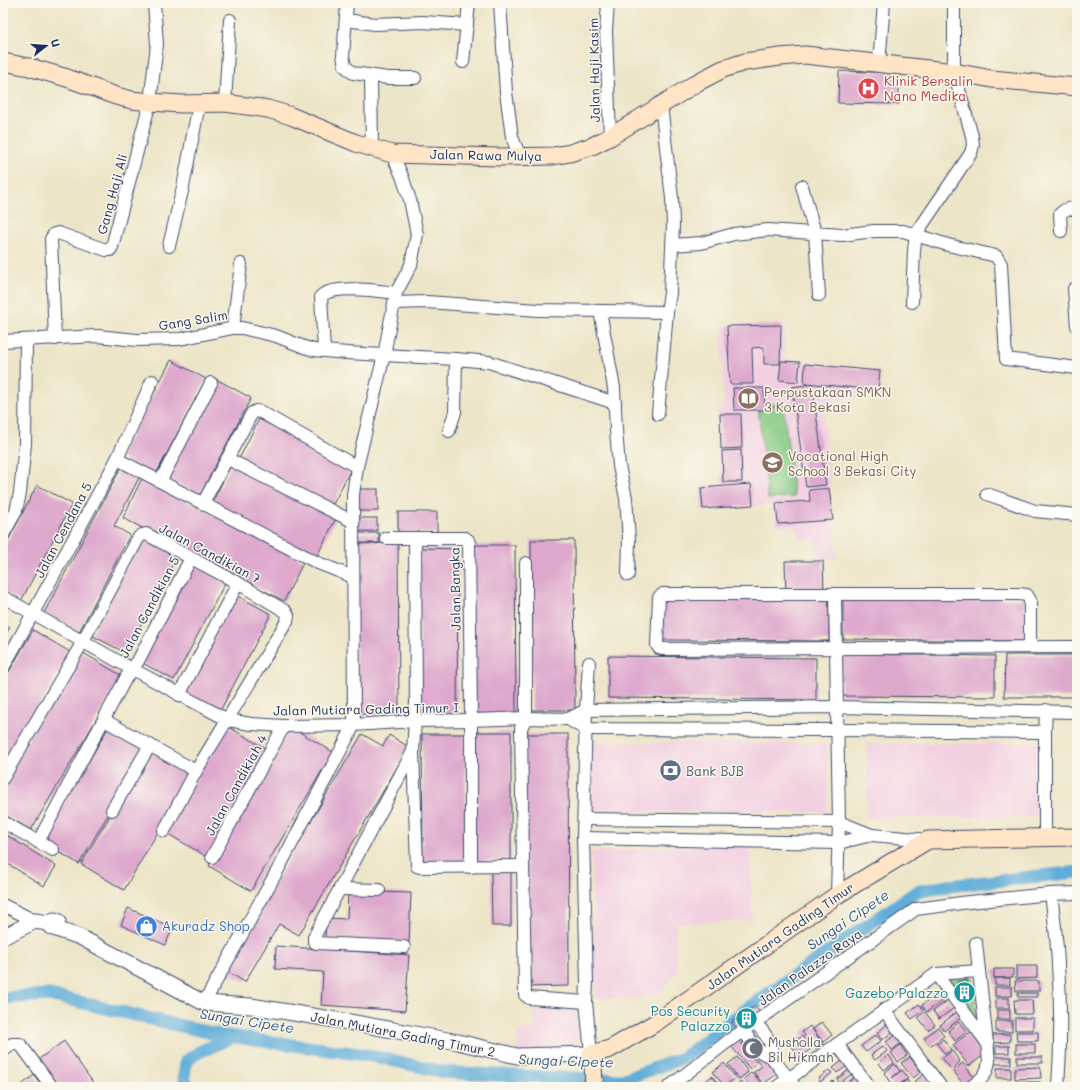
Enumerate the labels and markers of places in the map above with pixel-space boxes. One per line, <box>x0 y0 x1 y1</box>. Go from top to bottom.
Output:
place label: Klinik Bersalin Nano Medika <box>884 72 973 104</box>
hospital icon: Klinik Bersalin Nano Medika <box>856 75 882 101</box>
place label: Perpustakaan SMKN 3 Kota Bekasi <box>764 383 891 415</box>
library icon: Perpustakaan SMKN 3 Kota Bekasi <box>736 386 762 412</box>
place label: Vocational High School 3 Bekasi City <box>788 447 916 479</box>
school or university icon: Vocational High School 3 Bekasi City <box>760 450 786 476</box>
bank icon: Bank BJB <box>657 758 683 784</box>
place label: Bank BJB <box>686 762 744 779</box>
shop icon: Akuradz Shop <box>134 913 160 939</box>
place label: Akuradz Shop <box>162 917 250 934</box>
building icon: Gazebo Palazzo <box>951 980 977 1006</box>
place label: Gazebo Palazzo <box>845 984 948 1001</box>
place label: Pos Security Palazzo <box>651 1002 730 1034</box>
building icon: Pos Security Palazzo <box>733 1005 759 1031</box>
place label: Musholla Bil Hikmah <box>768 1033 833 1065</box>
mosque icon: Musholla Bil Hikmah <box>739 1036 765 1062</box>

